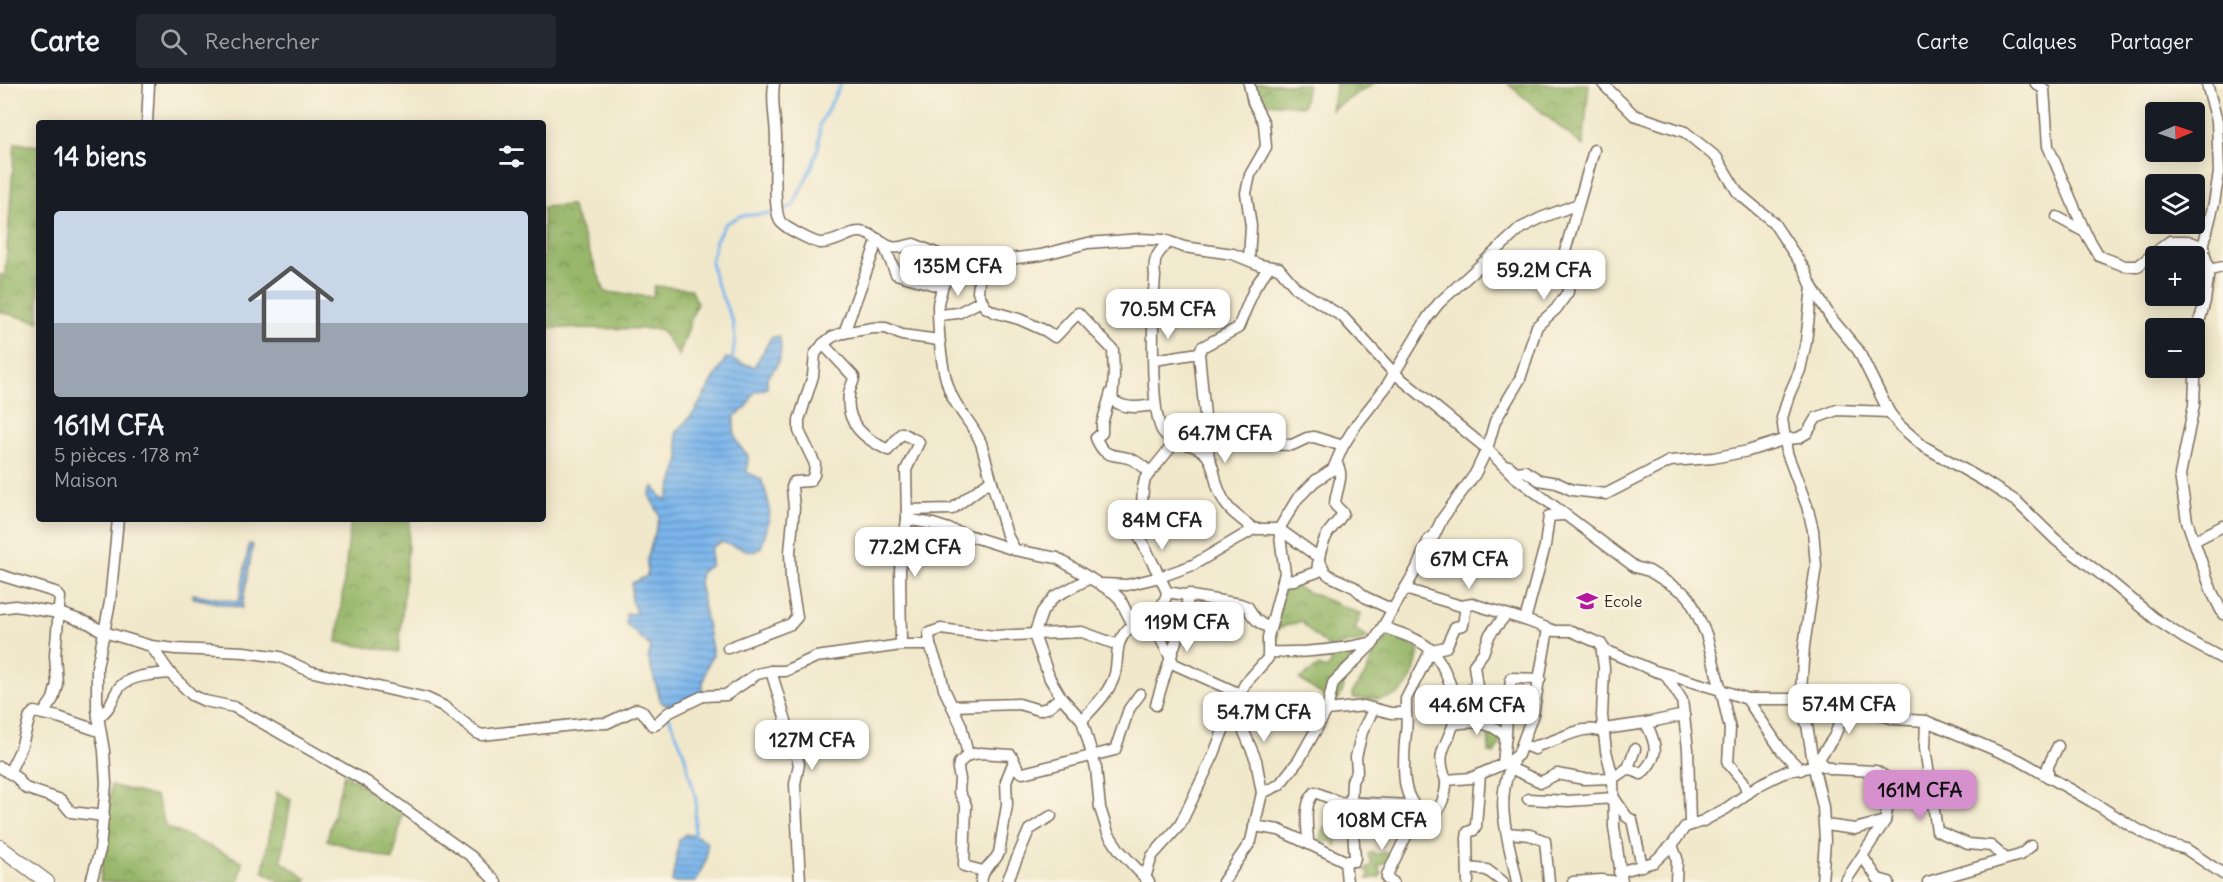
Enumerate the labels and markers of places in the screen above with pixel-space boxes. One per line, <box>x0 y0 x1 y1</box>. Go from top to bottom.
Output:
pin: 135M CFA <box>896 246 1020 297</box>
pin: 59.2M CFA <box>1475 250 1613 301</box>
pin: 70.5M CFA <box>1099 289 1237 340</box>
pin: 64.7M CFA <box>1156 413 1294 464</box>
pin: 84M CFA <box>1107 500 1217 551</box>
pin: 77.2M CFA <box>846 527 984 578</box>
pin: 67M CFA <box>1414 539 1524 590</box>
school or university icon: Ecole <box>1575 589 1599 613</box>
place label: Ecole <box>1604 591 1642 611</box>
pin: 119M CFA <box>1125 602 1249 653</box>
pin: 57.4M CFA <box>1780 684 1918 735</box>
pin: 44.6M CFA <box>1408 685 1546 736</box>
pin: 54.7M CFA <box>1195 692 1333 743</box>
pin: 127M CFA <box>750 720 874 771</box>
pin: 161M CFA <box>1858 770 1982 821</box>
pin: 108M CFA <box>1320 800 1444 851</box>

